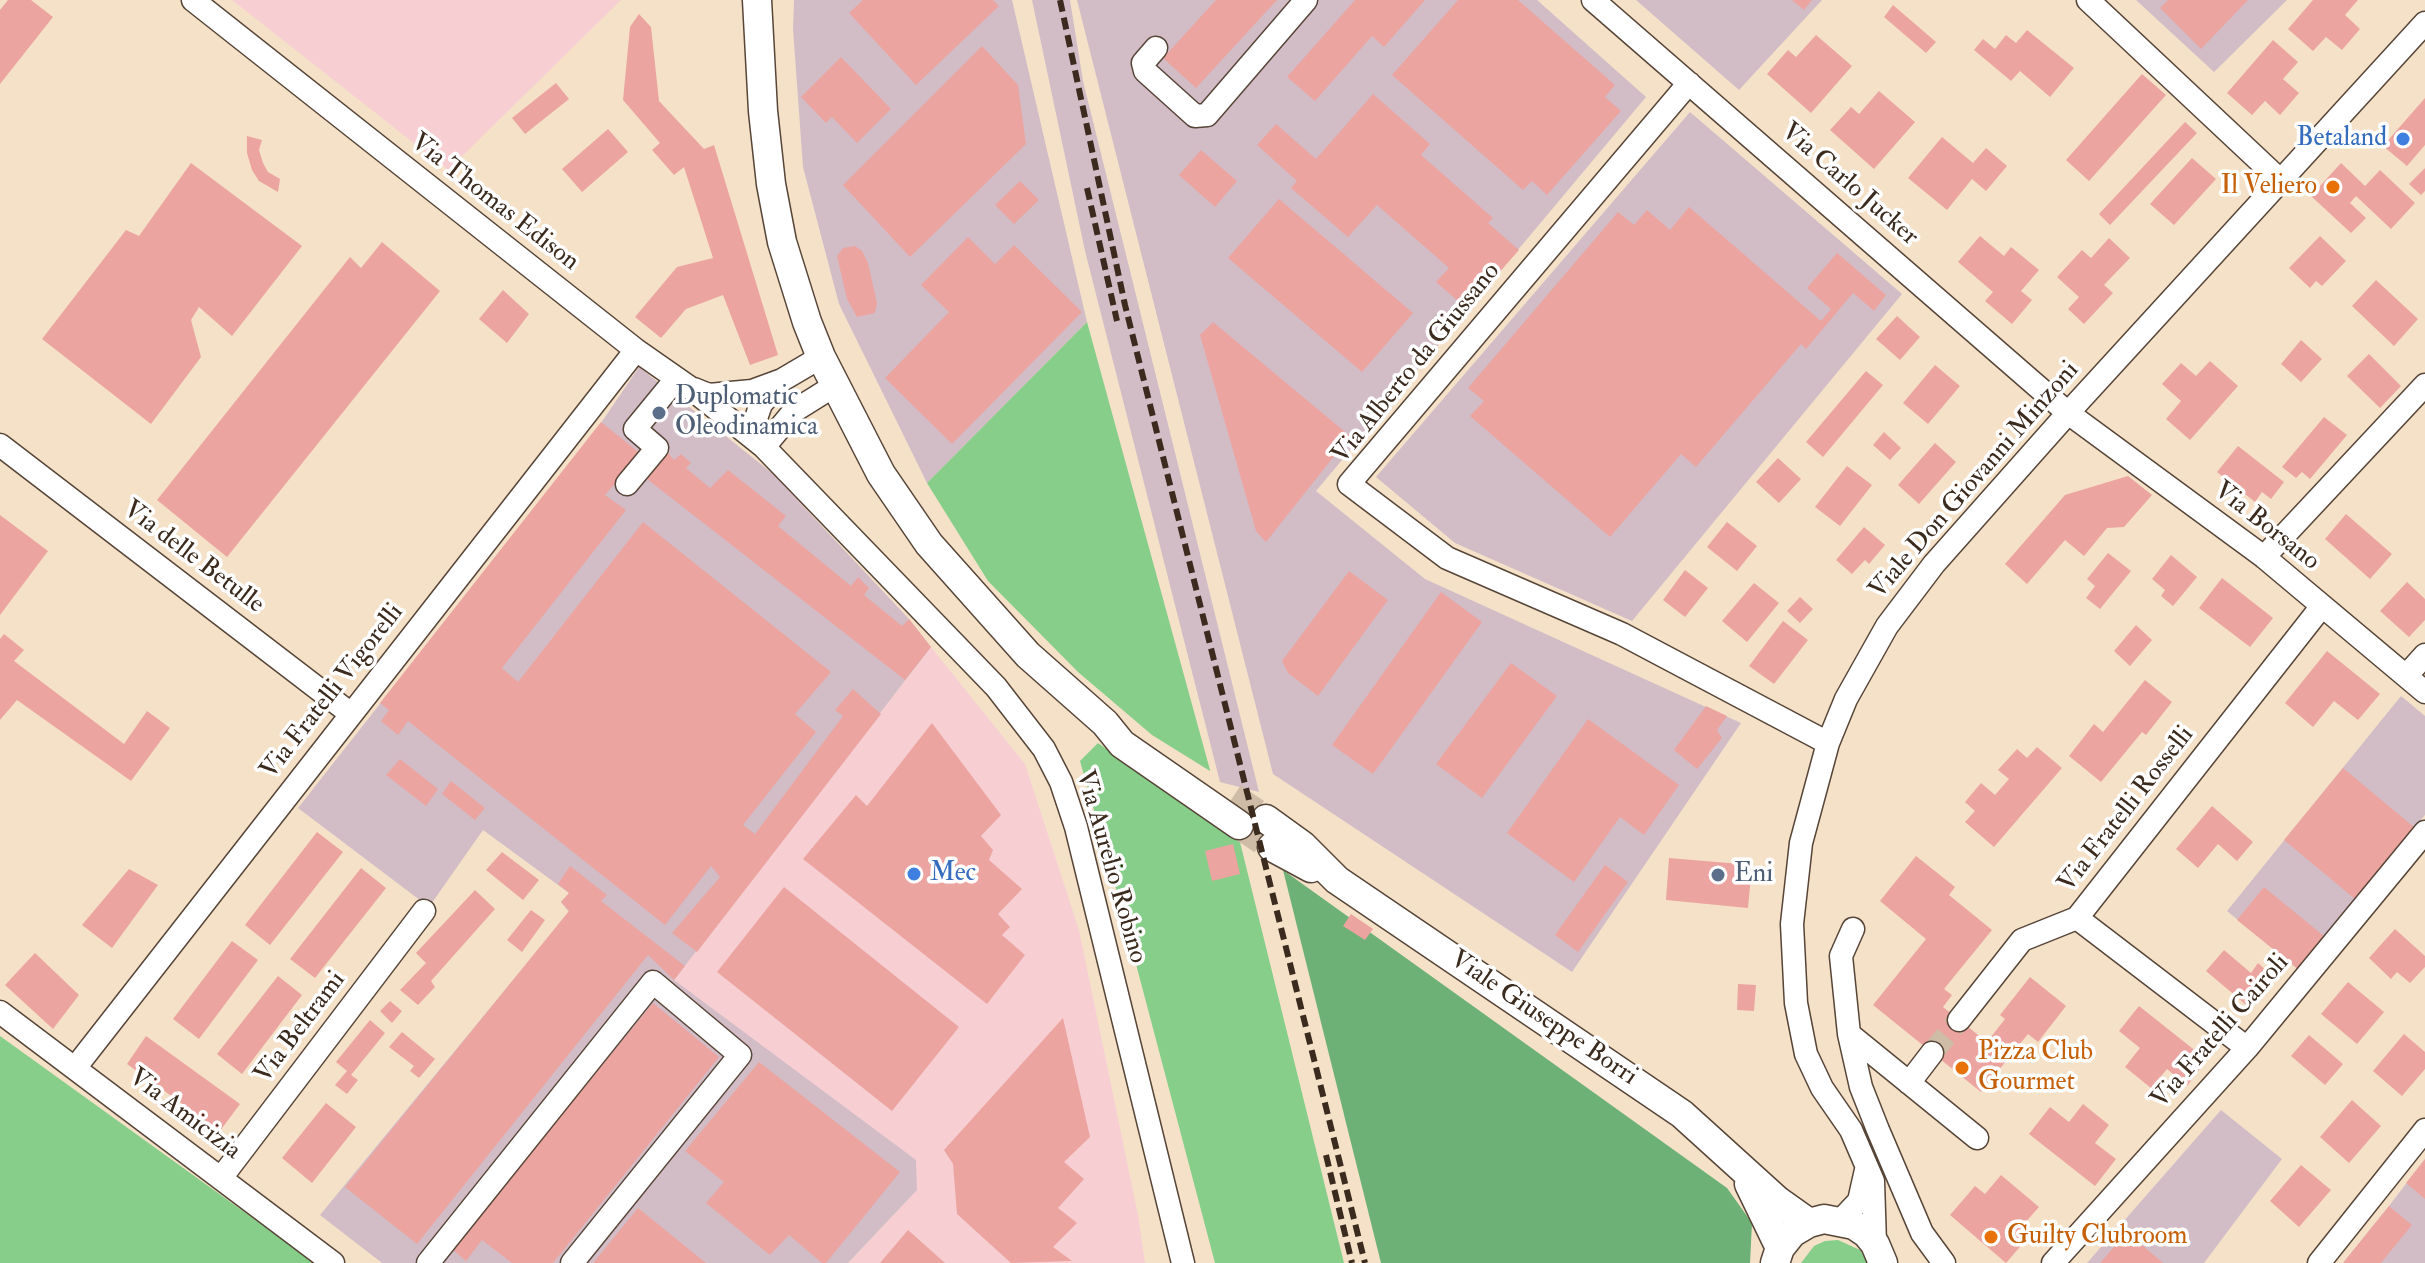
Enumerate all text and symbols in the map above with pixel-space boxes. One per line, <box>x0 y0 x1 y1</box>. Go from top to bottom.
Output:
street label: Via Carlo Jucker <box>1774 117 1924 253</box>
place label: Betaland <box>2296 123 2387 155</box>
street label: Via Thomas Edison <box>403 127 585 279</box>
marker: Betaland <box>2394 130 2412 148</box>
place label: Il Veliero <box>2221 171 2317 203</box>
marker: Il Veliero <box>2324 178 2342 196</box>
street label: Via Alberto da Giussano <box>1326 257 1508 471</box>
street label: Viale Don Giovanni Minzoni <box>1863 356 2087 606</box>
place label: Duplomatic Oleodinamica <box>675 382 818 444</box>
marker: Duplomatic Oleodinamica <box>650 404 668 422</box>
street label: Via Borsano <box>2207 476 2325 578</box>
street label: Via delle Betulle <box>116 495 270 621</box>
street label: Via Fratelli Vigorelli <box>255 598 411 786</box>
street label: Via Fratelli Rosselli <box>2052 721 2202 899</box>
street label: Via Aurelio Robino <box>1068 767 1152 967</box>
place label: Mec <box>930 858 976 890</box>
place label: Eni <box>1734 859 1773 891</box>
marker: Mec <box>905 865 923 883</box>
marker: Eni <box>1709 866 1727 884</box>
street label: Viale Giuseppe Borri <box>1443 945 1643 1093</box>
street label: Via Fratelli Cairoli <box>2145 948 2297 1116</box>
street label: Via Beltrami <box>249 966 353 1090</box>
place label: Pizza Club Gourmet <box>1978 1037 2093 1098</box>
marker: Pizza Club Gourmet <box>1953 1059 1971 1077</box>
street label: Via Amicizia <box>122 1063 246 1167</box>
place label: Guilty Clubroom <box>2007 1221 2188 1253</box>
marker: Guilty Clubroom <box>1982 1228 2000 1246</box>

